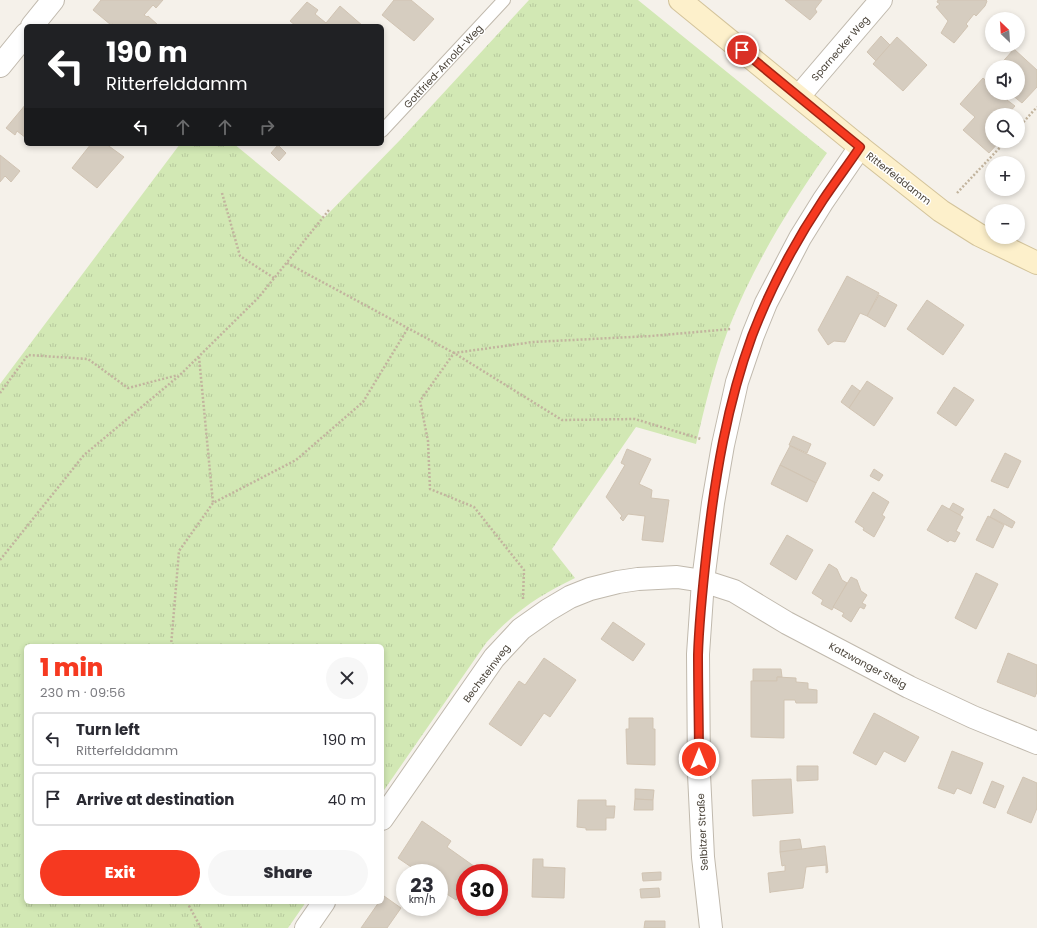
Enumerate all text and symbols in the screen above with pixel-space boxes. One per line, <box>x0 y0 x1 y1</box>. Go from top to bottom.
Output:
street label: Sparnecker Weg <box>808 12 873 84</box>
north arrow <box>985 12 1025 52</box>
map controls <box>985 12 1025 244</box>
street label: Gottfried-Arnold-Weg <box>400 21 486 112</box>
text: 190 m <box>106 33 188 72</box>
pin <box>725 33 759 67</box>
icon: arrive <box>731 39 753 61</box>
icon: left <box>40 40 92 92</box>
button: sound <box>985 60 1025 100</box>
text: Ritterfelddamm <box>106 71 247 96</box>
button: search <box>985 108 1025 148</box>
icon: left <box>130 116 152 138</box>
icon: ahead <box>172 116 194 138</box>
icon: ahead <box>214 116 236 138</box>
icon: right <box>256 116 278 138</box>
street label: Ritterfelddamm <box>863 148 934 208</box>
button: + <box>985 156 1025 196</box>
button: − <box>985 204 1025 244</box>
street label: Katzwanger Steig <box>826 638 910 692</box>
street label: Bechsteinweg <box>459 641 513 706</box>
text: 1 min <box>40 651 103 684</box>
button: close <box>326 657 368 699</box>
text: 230 m · 09:56 <box>40 683 125 702</box>
text: Turn left <box>76 719 140 740</box>
icon: left <box>42 728 64 750</box>
text: 190 m <box>323 729 366 750</box>
position arrow <box>678 738 720 780</box>
text: Ritterfelddamm <box>76 741 178 760</box>
icon: arrive <box>42 788 64 810</box>
text: Arrive at destination <box>76 789 234 810</box>
text: 40 m <box>328 789 366 810</box>
street label: Selbitzer Straße <box>693 793 712 871</box>
button: Exit <box>40 850 200 896</box>
button: Share <box>208 850 368 896</box>
speed limit sign: 30 <box>456 864 508 916</box>
text: 23 <box>410 871 434 899</box>
text: km/h <box>409 892 435 907</box>

